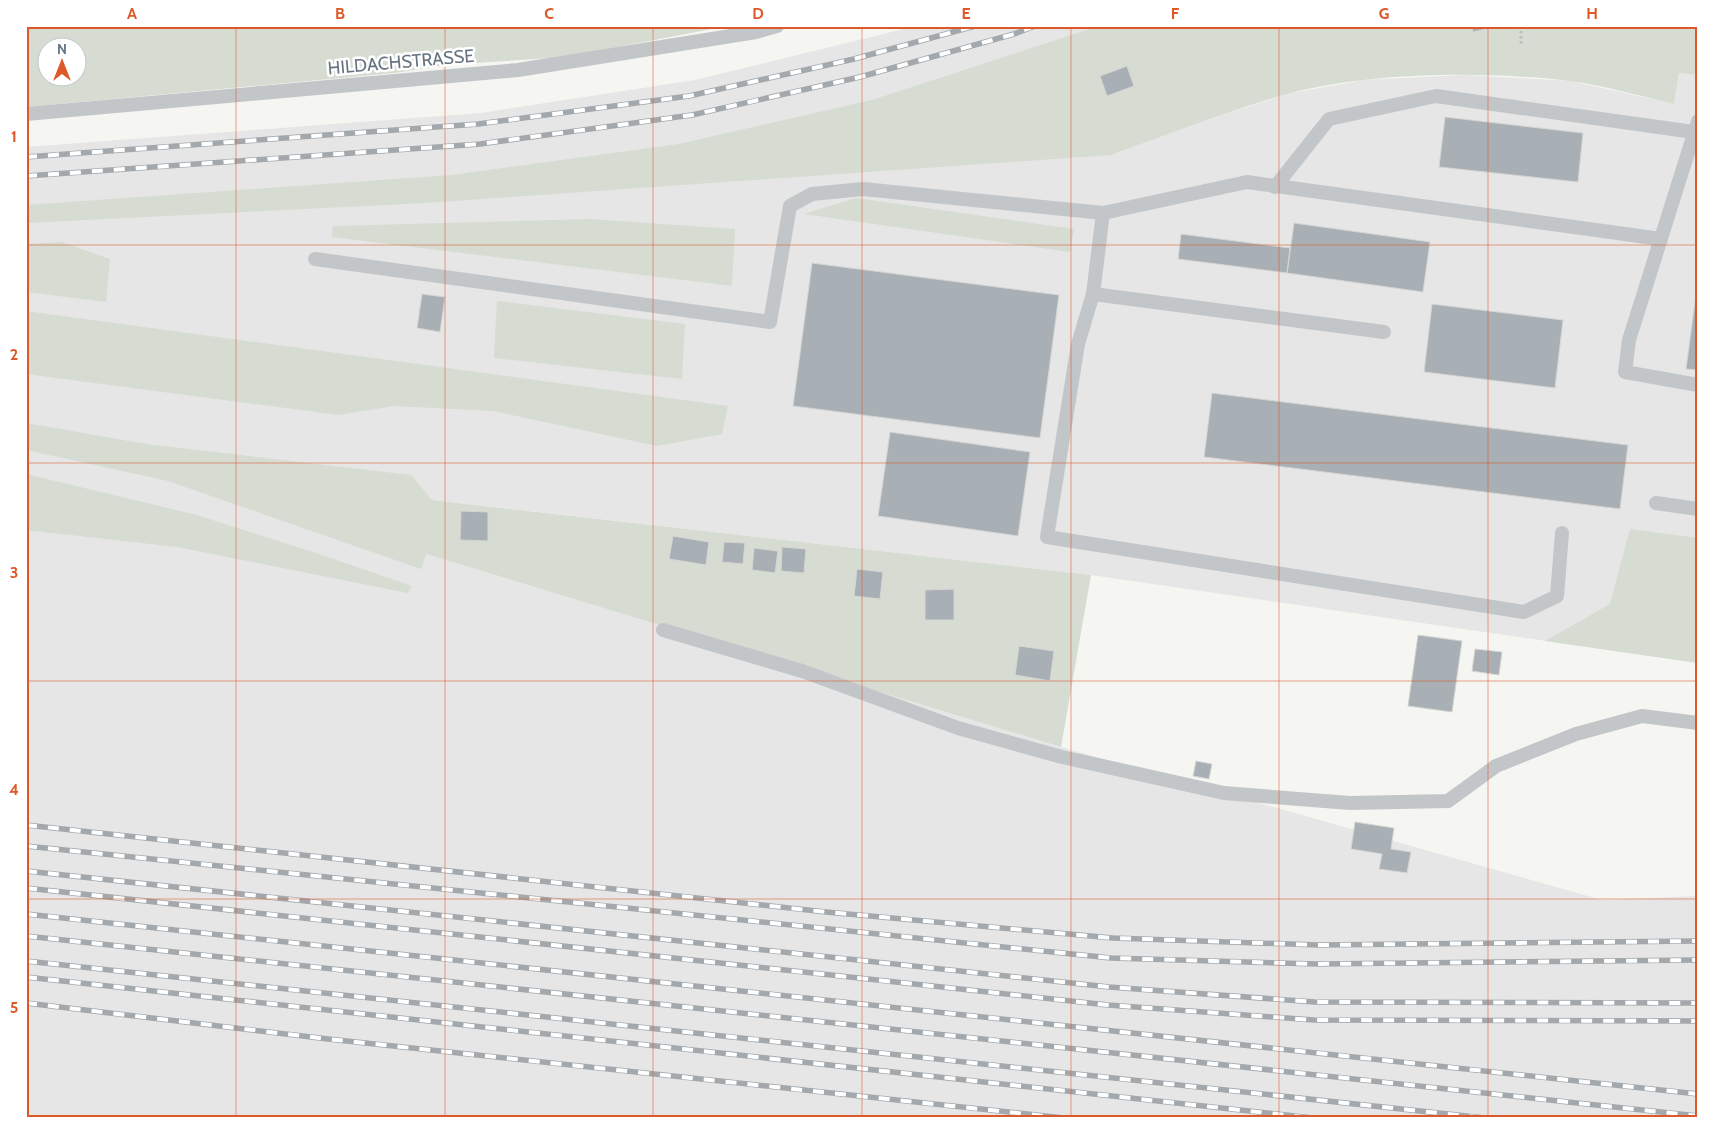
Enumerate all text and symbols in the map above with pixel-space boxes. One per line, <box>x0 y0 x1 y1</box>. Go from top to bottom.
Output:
text: A <box>127 4 137 23</box>
text: B <box>335 4 345 23</box>
text: C <box>544 4 554 23</box>
text: D <box>752 4 764 23</box>
text: E <box>961 4 971 23</box>
text: F <box>1171 4 1180 23</box>
text: G <box>1379 4 1389 23</box>
text: H <box>1586 4 1598 23</box>
north arrow <box>38 38 88 88</box>
text: N <box>57 40 67 58</box>
street label: HILDACHSTRASSE <box>327 45 475 79</box>
text: 1 <box>11 127 17 146</box>
text: 2 <box>10 345 18 364</box>
text: 3 <box>10 563 18 582</box>
text: 4 <box>9 780 19 799</box>
text: 5 <box>10 998 18 1017</box>

